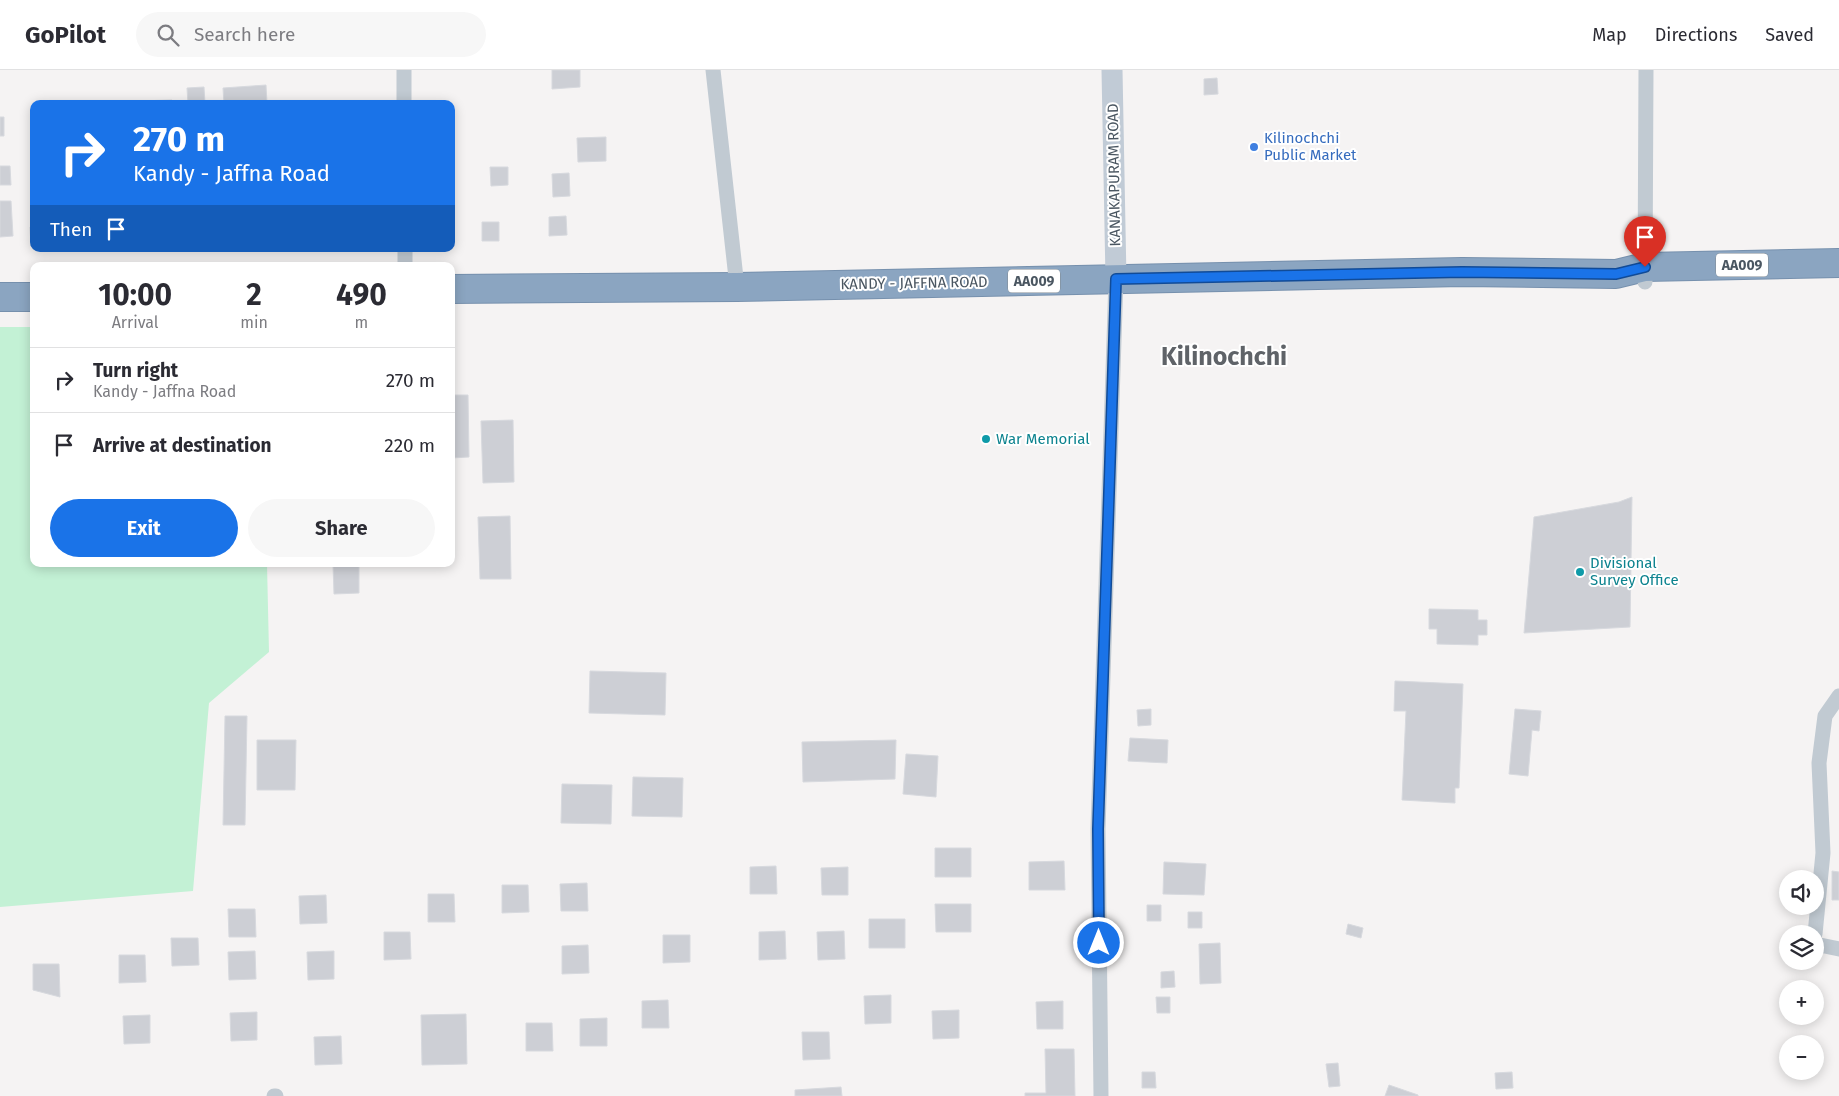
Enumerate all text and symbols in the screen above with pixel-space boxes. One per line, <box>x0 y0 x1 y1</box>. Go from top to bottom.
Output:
search box <box>136 12 486 57</box>
text: GoPilot <box>25 21 106 49</box>
icon: search <box>154 21 182 49</box>
text: Search here <box>194 23 295 46</box>
text: Map <box>1592 24 1627 46</box>
text: Directions <box>1655 24 1737 46</box>
text: Saved <box>1765 24 1814 46</box>
street label: KANAKAPURAM ROAD <box>1104 103 1124 247</box>
text: 270 m <box>133 118 225 160</box>
icon: right <box>50 120 115 185</box>
place label: Kilinochchi Public Market <box>1264 129 1357 164</box>
marker: Kilinochchi Public Market <box>1248 141 1260 153</box>
text: Kandy - Jaffna Road <box>133 160 330 187</box>
icon: arrive <box>102 215 130 243</box>
pin <box>1624 216 1666 267</box>
text: Then <box>50 218 92 241</box>
icon: arrive <box>1631 223 1659 251</box>
road number: AA009 <box>1716 254 1768 276</box>
road number: AA009 <box>1008 270 1060 292</box>
street label: KANDY - JAFFNA ROAD <box>840 273 988 293</box>
text: 10:00 <box>98 277 172 313</box>
text: 2 <box>246 277 262 313</box>
text: 490 <box>336 277 387 313</box>
text: Arrival <box>112 313 159 332</box>
text: min <box>240 313 268 332</box>
text: m <box>355 313 368 332</box>
district label: Kilinochchi <box>1161 342 1287 372</box>
text: Turn right <box>93 359 178 382</box>
icon: right <box>50 366 78 394</box>
text: 270 m <box>386 369 435 392</box>
text: Kandy - Jaffna Road <box>93 382 236 401</box>
place label: War Memorial <box>996 430 1090 448</box>
icon: arrive <box>50 431 78 459</box>
marker: War Memorial <box>980 433 992 445</box>
text: Arrive at destination <box>93 434 272 457</box>
text: 220 m <box>384 434 435 457</box>
button: Exit <box>50 499 238 557</box>
button: Share <box>248 499 435 557</box>
place label: Divisional Survey Office <box>1590 554 1679 589</box>
marker: Divisional Survey Office <box>1574 566 1586 578</box>
map controls <box>1779 870 1824 1080</box>
button: sound <box>1779 870 1824 915</box>
position arrow <box>1072 916 1124 968</box>
button: layers <box>1779 925 1824 970</box>
button: + <box>1779 980 1824 1025</box>
button: − <box>1779 1035 1824 1080</box>

